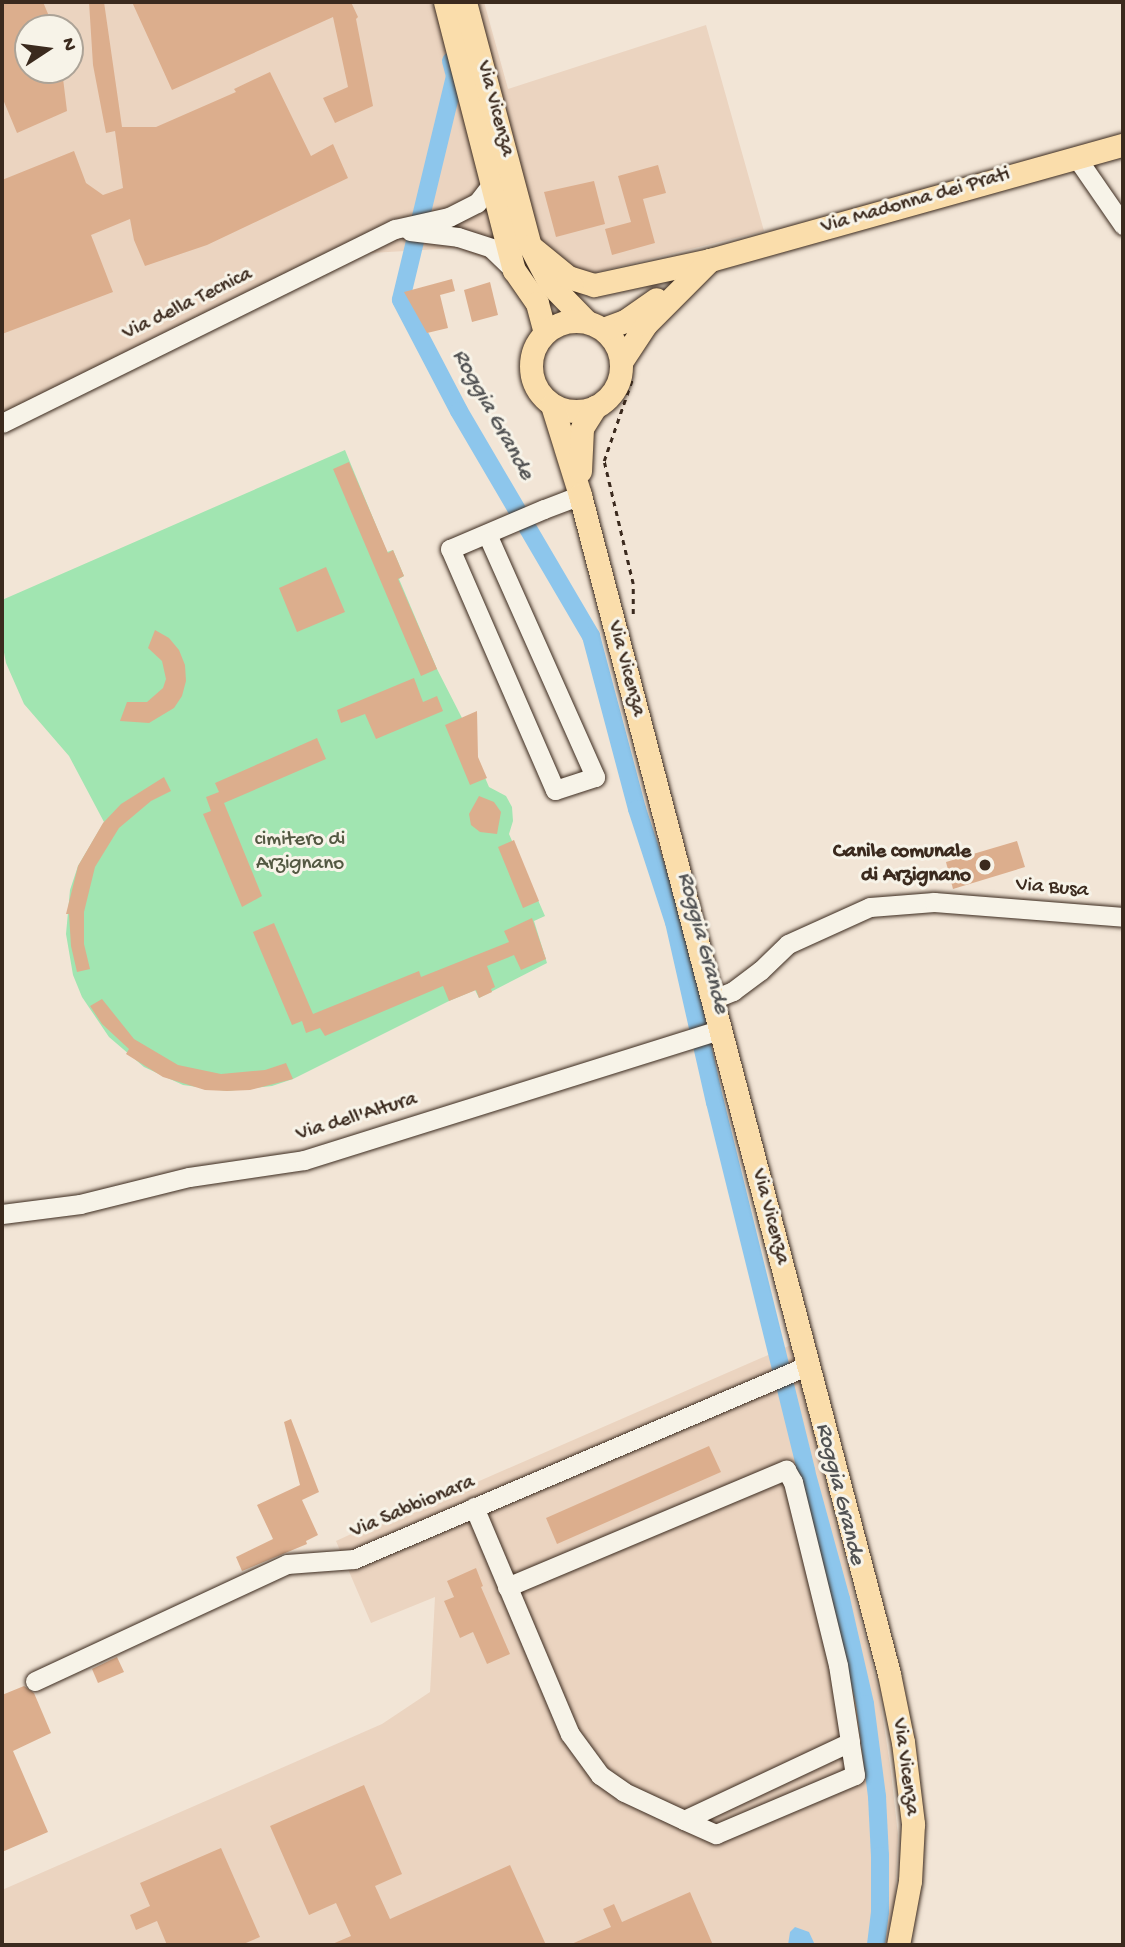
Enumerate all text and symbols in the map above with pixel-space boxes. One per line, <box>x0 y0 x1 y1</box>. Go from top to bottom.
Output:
north arrow <box>14 14 84 84</box>
text: N <box>55 36 81 53</box>
street label: Via Vicenza <box>469 58 519 160</box>
street label: Via Madonna dei Prati <box>819 163 1013 241</box>
street label: Via della Tecnica <box>119 263 257 347</box>
water label: Roggia Grande <box>445 345 539 485</box>
street label: Via Vicenza <box>600 618 650 720</box>
park label: cimitero di Arzignano <box>255 828 345 878</box>
place label: Canile comunale di Arzignano <box>833 840 971 890</box>
marker: Canile comunale di Arzignano <box>977 857 993 873</box>
water label: Roggia Grande <box>670 869 734 1017</box>
street label: Via Busa <box>1015 873 1089 905</box>
street label: Via dell'Altura <box>293 1088 421 1148</box>
street label: Via Vicenza <box>744 1166 794 1268</box>
water label: Roggia Grande <box>808 1420 870 1568</box>
street label: Via Sabbionara <box>347 1470 479 1546</box>
street label: Via Vicenza <box>885 1717 923 1817</box>

